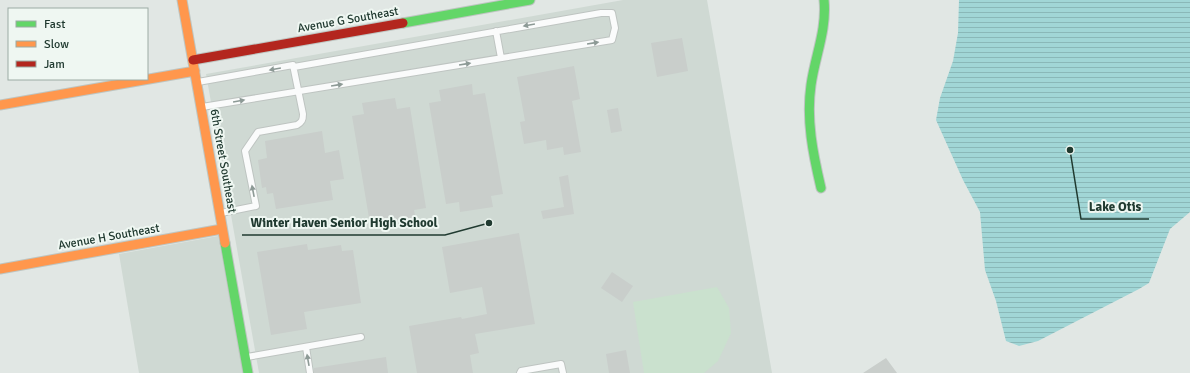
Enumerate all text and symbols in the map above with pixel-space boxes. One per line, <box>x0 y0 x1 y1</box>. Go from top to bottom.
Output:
street label: Avenue G Southeast <box>296 4 400 36</box>
legend <box>8 8 148 80</box>
text: Fast <box>44 17 65 32</box>
one-way arrow <box>523 22 535 28</box>
text: Slow <box>44 37 69 52</box>
one-way arrow <box>587 40 600 46</box>
text: Jam <box>44 57 65 72</box>
one-way arrow <box>459 61 471 67</box>
one-way arrow <box>269 66 281 72</box>
one-way arrow <box>331 81 343 87</box>
one-way arrow <box>233 98 245 104</box>
street label: 6th Street Southeast <box>206 108 240 214</box>
one-way arrow <box>250 185 256 197</box>
callout: Lake Otis <box>1081 194 1149 219</box>
text: Lake Otis <box>1089 199 1142 215</box>
callout: Winter Haven Senior High School <box>242 210 445 235</box>
text: Winter Haven Senior High School <box>250 215 438 231</box>
street label: Avenue H Southeast <box>57 221 161 253</box>
one-way arrow <box>305 354 311 366</box>

